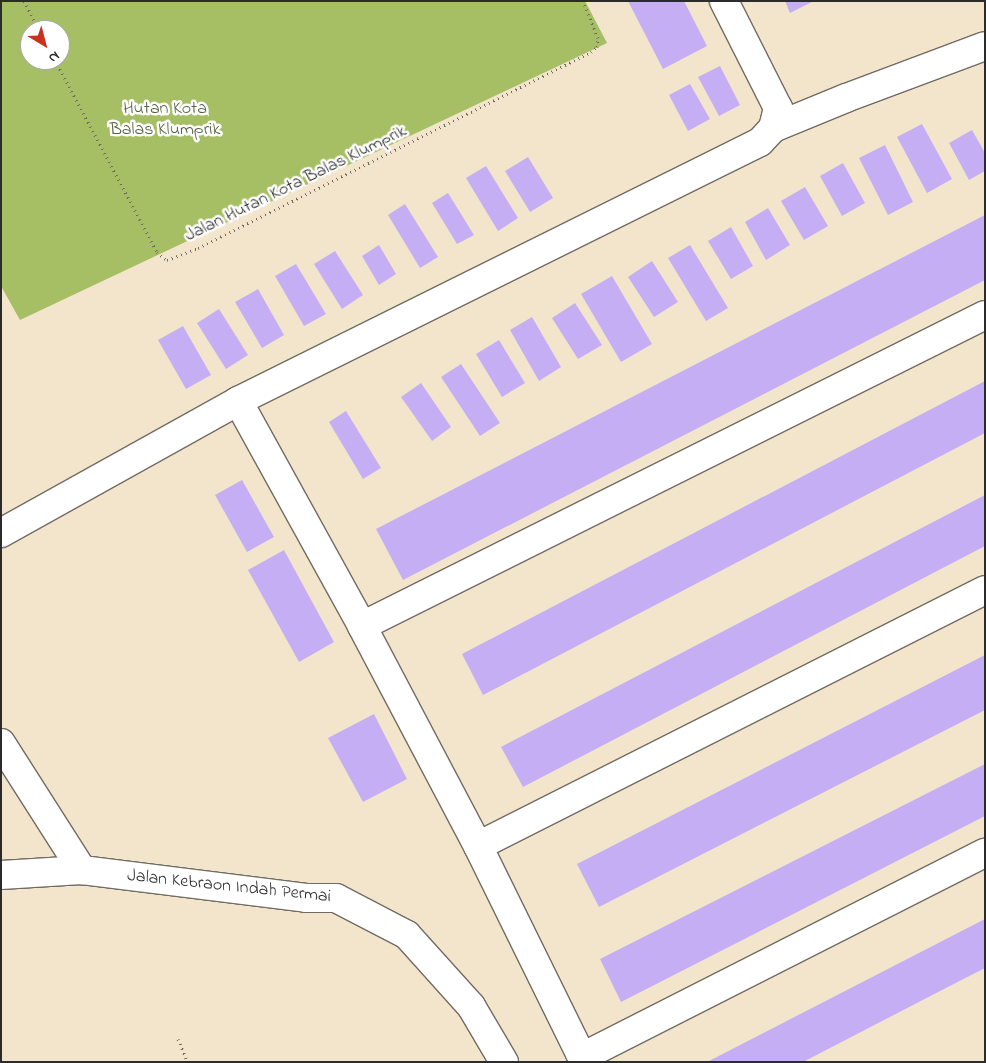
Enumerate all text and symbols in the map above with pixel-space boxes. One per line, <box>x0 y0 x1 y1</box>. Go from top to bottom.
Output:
north arrow <box>20 20 70 70</box>
text: N <box>44 45 64 68</box>
park label: Hutan Kota Balas Klumprik <box>110 99 220 142</box>
street label: Jalan Hutan Kota Balas Klumprik <box>182 121 410 247</box>
street label: Jalan Kebraon Indah Permai <box>126 866 332 908</box>

